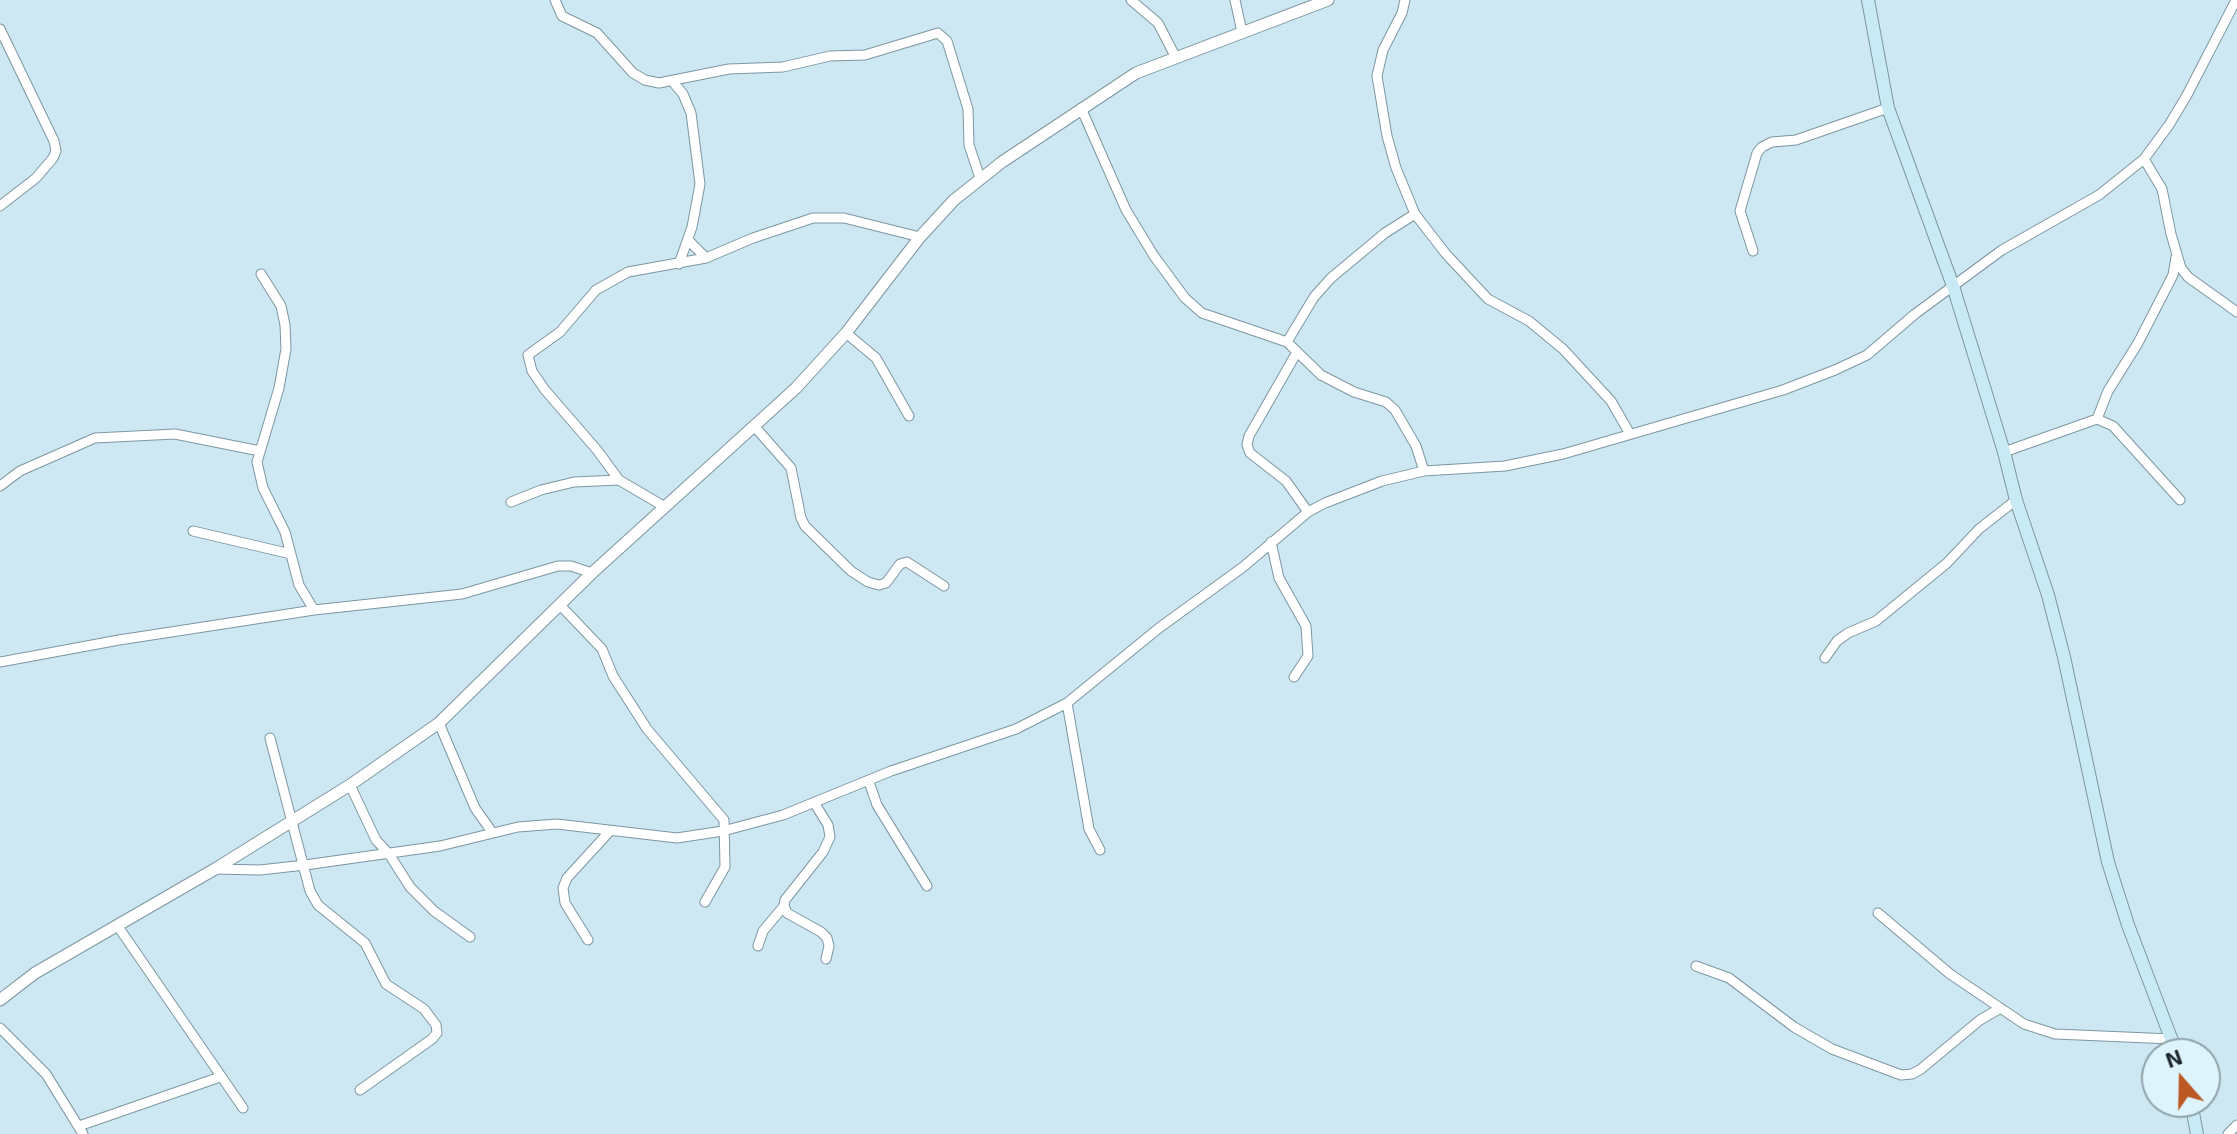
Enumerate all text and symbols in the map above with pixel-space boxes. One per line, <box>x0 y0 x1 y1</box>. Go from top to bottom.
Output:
north arrow <box>2141 1038 2221 1118</box>
text: N <box>2162 1042 2185 1072</box>

